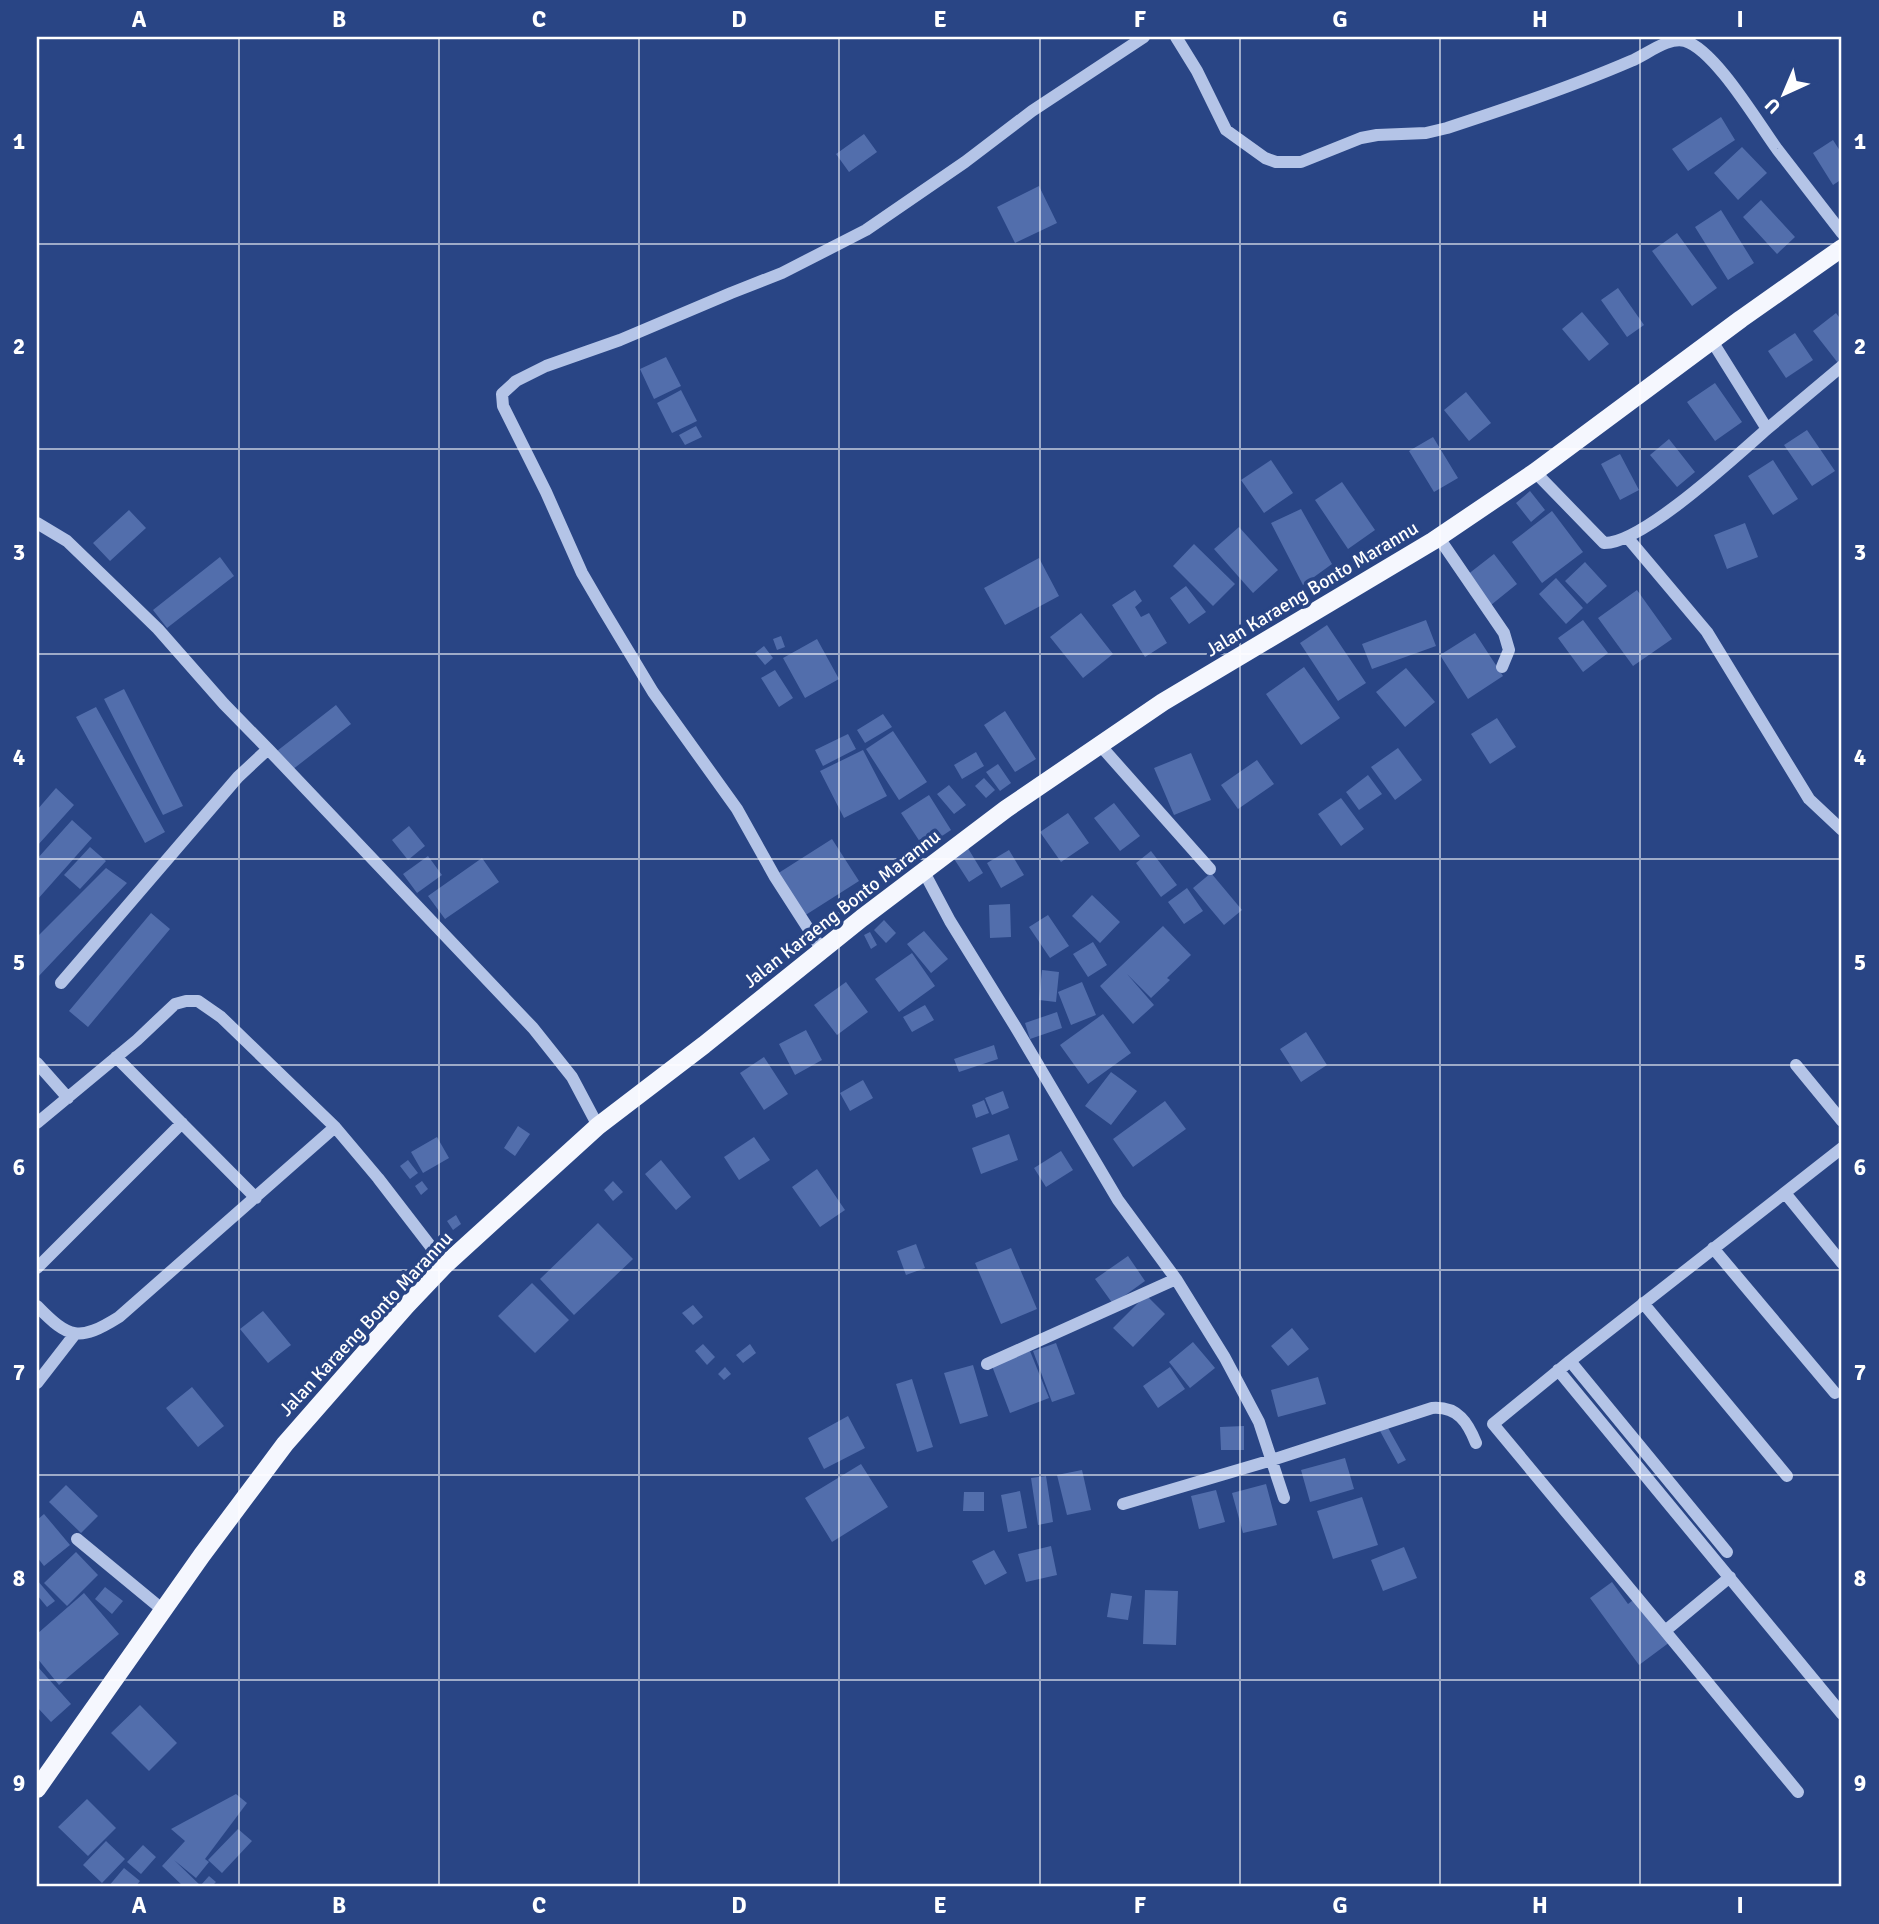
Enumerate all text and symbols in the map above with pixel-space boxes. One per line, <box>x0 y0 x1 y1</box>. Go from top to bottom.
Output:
text: A <box>132 5 147 34</box>
text: B <box>332 5 346 34</box>
text: C <box>532 5 546 34</box>
text: D <box>731 5 747 34</box>
text: E <box>933 5 947 34</box>
text: F <box>1134 5 1146 34</box>
text: G <box>1332 5 1348 34</box>
text: H <box>1532 5 1548 34</box>
text: I <box>1736 5 1744 34</box>
north arrow <box>1750 60 1820 130</box>
text: U <box>1760 92 1786 119</box>
text: 1 <box>13 127 25 156</box>
text: 1 <box>1854 127 1866 156</box>
text: 2 <box>13 332 25 361</box>
text: 2 <box>1854 332 1866 361</box>
street label: Jalan Karaeng Bonto Marannu <box>1201 516 1423 662</box>
text: 3 <box>13 538 25 567</box>
text: 3 <box>1854 538 1866 567</box>
text: 4 <box>13 743 25 772</box>
text: 4 <box>1854 743 1866 772</box>
street label: Jalan Karaeng Bonto Marannu <box>739 825 945 993</box>
text: 5 <box>13 948 25 977</box>
text: 5 <box>1854 948 1866 977</box>
text: 6 <box>13 1153 25 1182</box>
text: 6 <box>1854 1153 1866 1182</box>
street label: Jalan Karaeng Bonto Marannu <box>274 1227 458 1421</box>
text: 7 <box>13 1358 25 1387</box>
text: 7 <box>1854 1358 1866 1387</box>
text: 8 <box>13 1564 25 1593</box>
text: 8 <box>1854 1564 1866 1593</box>
text: 9 <box>13 1769 25 1798</box>
text: 9 <box>1854 1769 1866 1798</box>
text: A <box>132 1891 147 1920</box>
text: B <box>332 1891 346 1920</box>
text: C <box>532 1891 546 1920</box>
text: D <box>731 1891 747 1920</box>
text: E <box>933 1891 947 1920</box>
text: F <box>1134 1891 1146 1920</box>
text: G <box>1332 1891 1348 1920</box>
text: H <box>1532 1891 1548 1920</box>
text: I <box>1736 1891 1744 1920</box>

